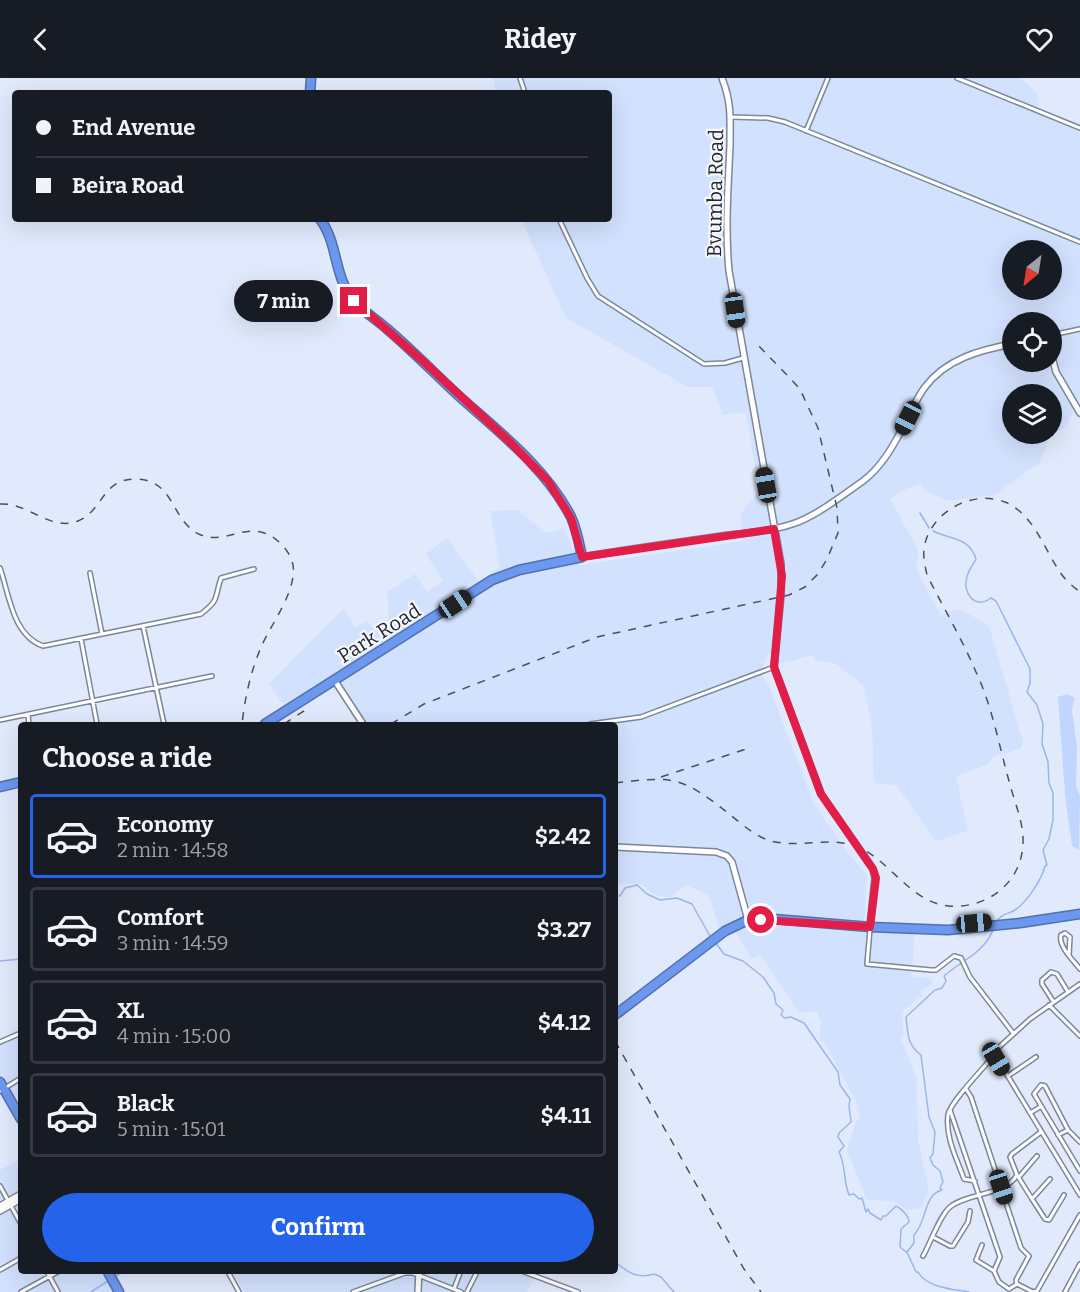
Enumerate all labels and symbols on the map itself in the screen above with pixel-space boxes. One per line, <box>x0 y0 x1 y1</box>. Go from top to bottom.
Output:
street label: Bvumba Road <box>702 129 728 257</box>
north arrow <box>1002 240 1062 300</box>
callout: 7 min <box>234 280 333 322</box>
route end <box>340 287 367 314</box>
car <box>724 291 746 329</box>
car <box>892 398 924 438</box>
car <box>754 466 778 504</box>
car <box>435 586 475 622</box>
street label: Park Road <box>333 598 425 668</box>
route start <box>747 906 774 933</box>
car <box>955 912 993 934</box>
car <box>979 1039 1013 1079</box>
car <box>987 1167 1015 1207</box>

